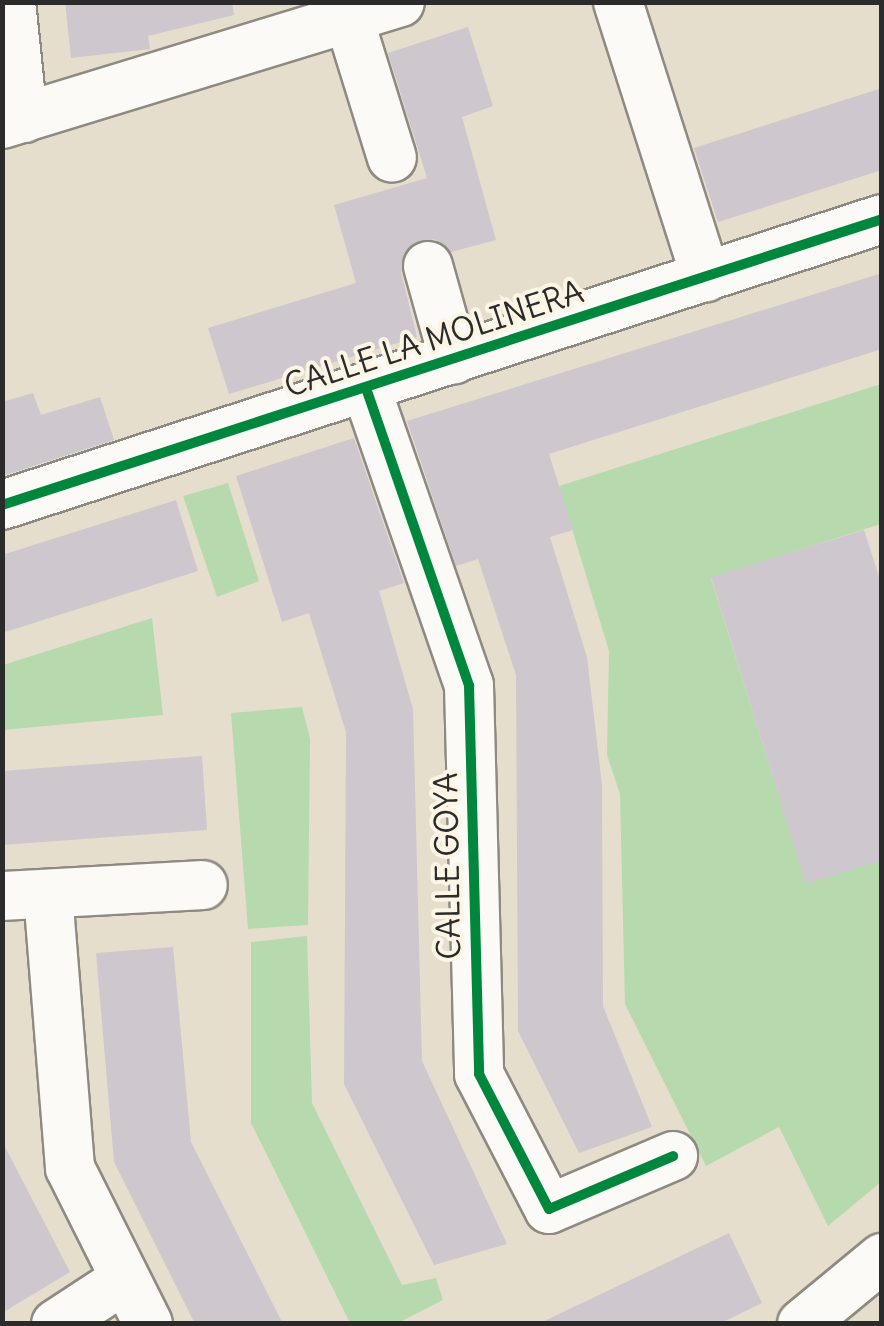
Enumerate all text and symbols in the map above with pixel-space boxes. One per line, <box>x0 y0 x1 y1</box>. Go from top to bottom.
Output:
street label: CALLE LA MOLINERA <box>280 272 588 406</box>
street label: CALLE GOYA <box>427 772 469 960</box>

